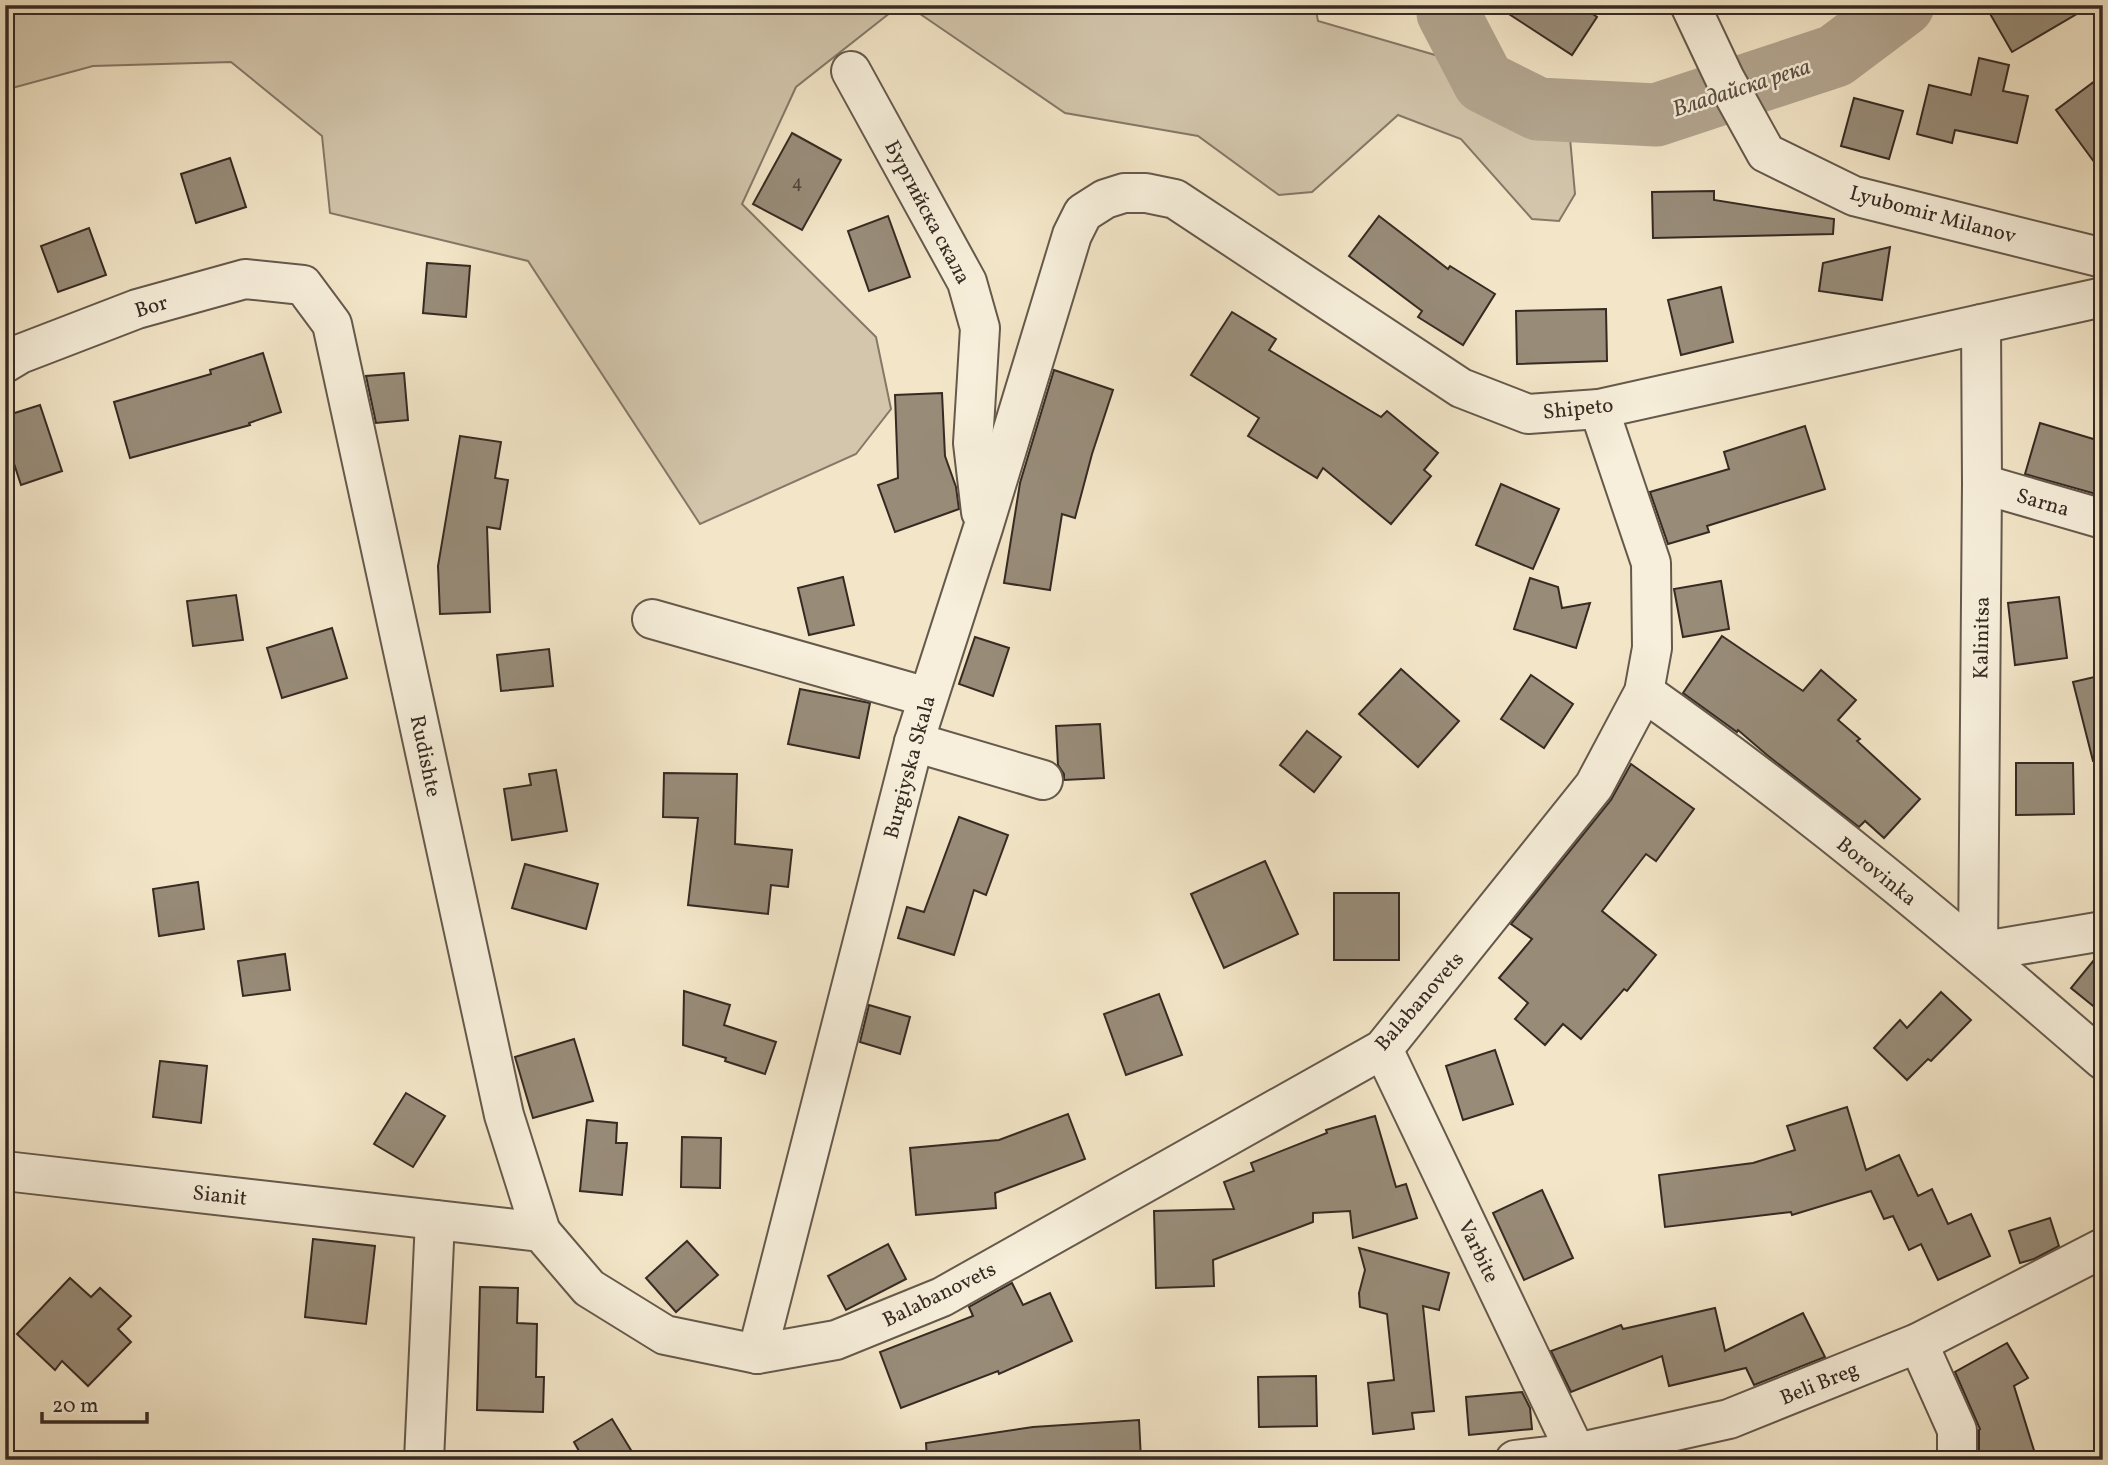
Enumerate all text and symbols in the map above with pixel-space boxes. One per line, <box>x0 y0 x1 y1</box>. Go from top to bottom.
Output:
water label: Владайска река <box>1668 51 1815 126</box>
street label: Бургийска скала <box>876 136 977 290</box>
house number: 4 <box>792 171 802 196</box>
street label: Lyubomir Milanov <box>1846 179 2019 252</box>
street label: Bor <box>131 289 172 326</box>
street label: Shipeto <box>1541 391 1615 428</box>
street label: Sarna <box>2013 482 2072 525</box>
street label: Kalinitsa <box>1967 596 1998 680</box>
street label: Burgiyska Skala <box>877 692 944 842</box>
street label: Rudishte <box>402 713 447 800</box>
street label: Borovinka <box>1830 831 1922 914</box>
street label: Balabanovets <box>1369 946 1471 1058</box>
street label: Sianit <box>191 1179 249 1214</box>
street label: Varbite <box>1450 1215 1505 1288</box>
street label: Balabanovets <box>878 1255 1001 1335</box>
street label: Beli Breg <box>1776 1356 1863 1413</box>
scale bar <box>42 1381 147 1425</box>
text: 20 m <box>52 1392 98 1421</box>

